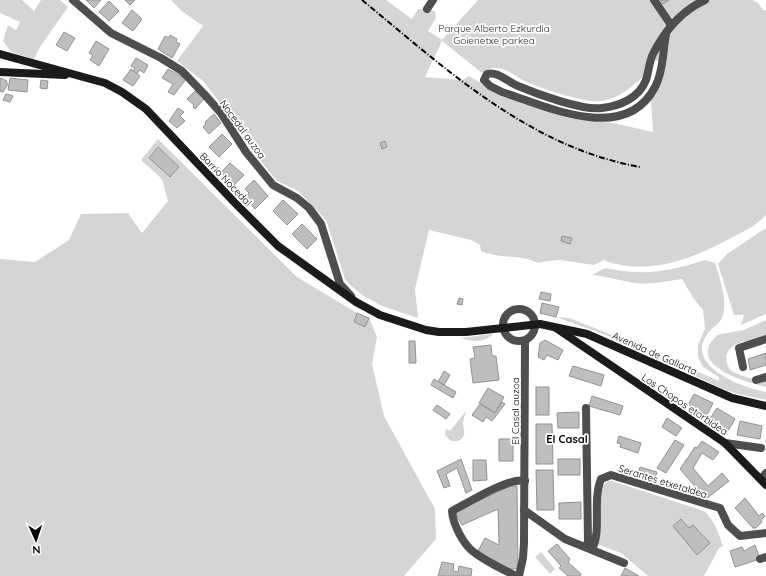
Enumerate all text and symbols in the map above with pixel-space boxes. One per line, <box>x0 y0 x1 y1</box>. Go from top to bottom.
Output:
park label: Parque Alberto Ezkurdia Goienetxe parkea <box>438 22 550 47</box>
street label: Nocedal auzoa <box>217 97 268 161</box>
street label: Barrio Nocedal <box>197 150 255 209</box>
street label: Avenida de Gallarta <box>610 329 699 378</box>
street label: Los Chopos etorbidea <box>639 371 730 438</box>
street label: El Casal auzoa <box>509 377 522 445</box>
district label: El Casal <box>546 432 588 446</box>
street label: Serantes etxetaldea <box>617 462 709 501</box>
north arrow <box>16 520 56 560</box>
text: N <box>32 543 41 557</box>

